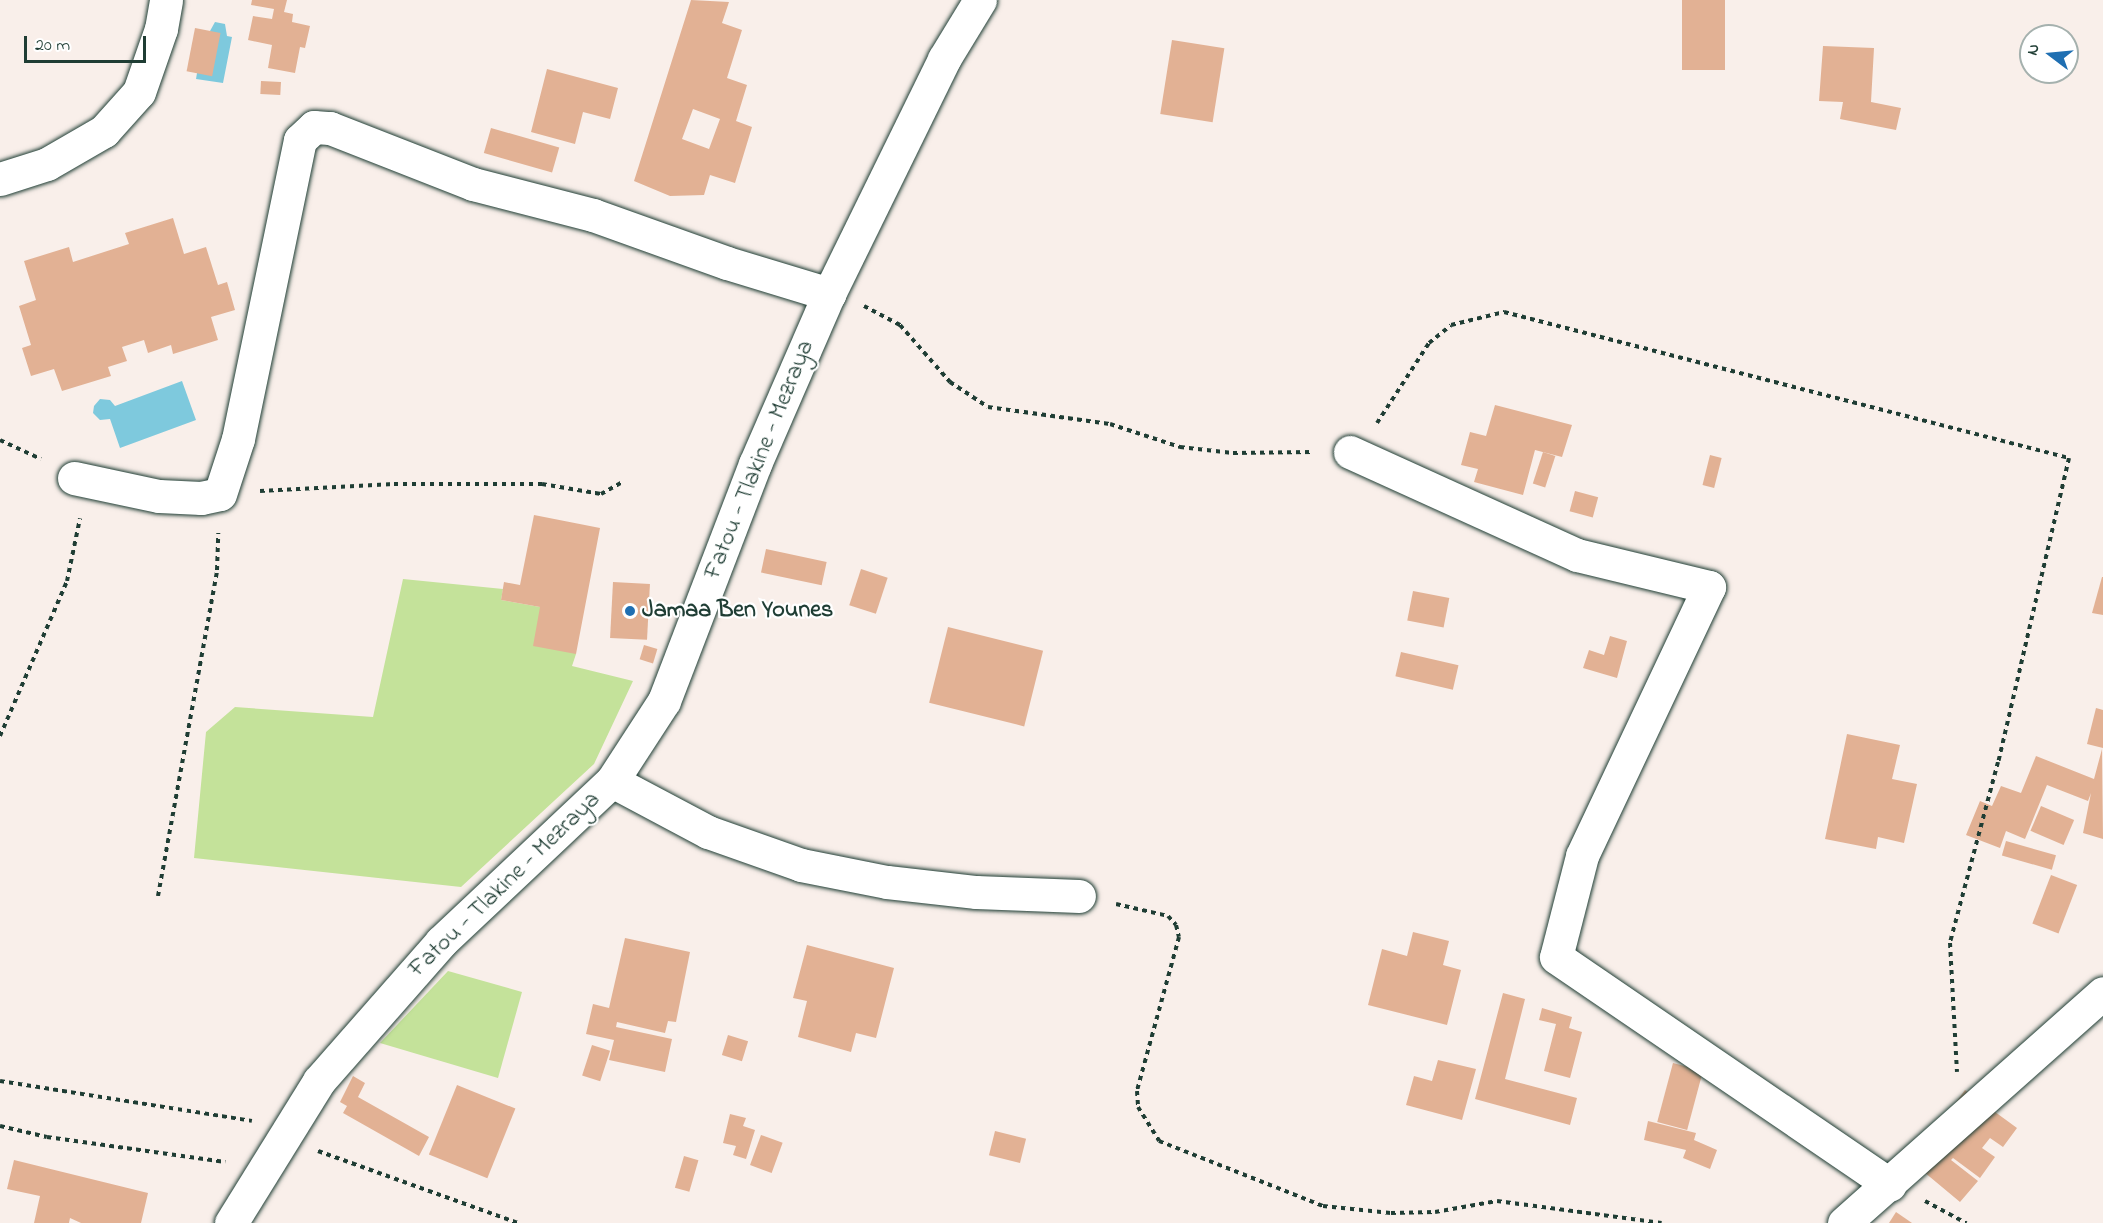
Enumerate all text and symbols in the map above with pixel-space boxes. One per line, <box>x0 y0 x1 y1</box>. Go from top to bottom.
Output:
scale bar <box>27 24 148 62</box>
north arrow <box>2019 24 2079 84</box>
text: 20 m <box>35 33 70 59</box>
text: N <box>2021 41 2047 58</box>
street label: Fatou - Tlakine - Mezraya <box>699 336 821 584</box>
place label: Jamaa Ben Younes <box>642 597 833 625</box>
marker: Jamaa Ben Younes <box>623 604 637 618</box>
street label: Fatou - Tlakine - Mezraya <box>403 786 607 984</box>

